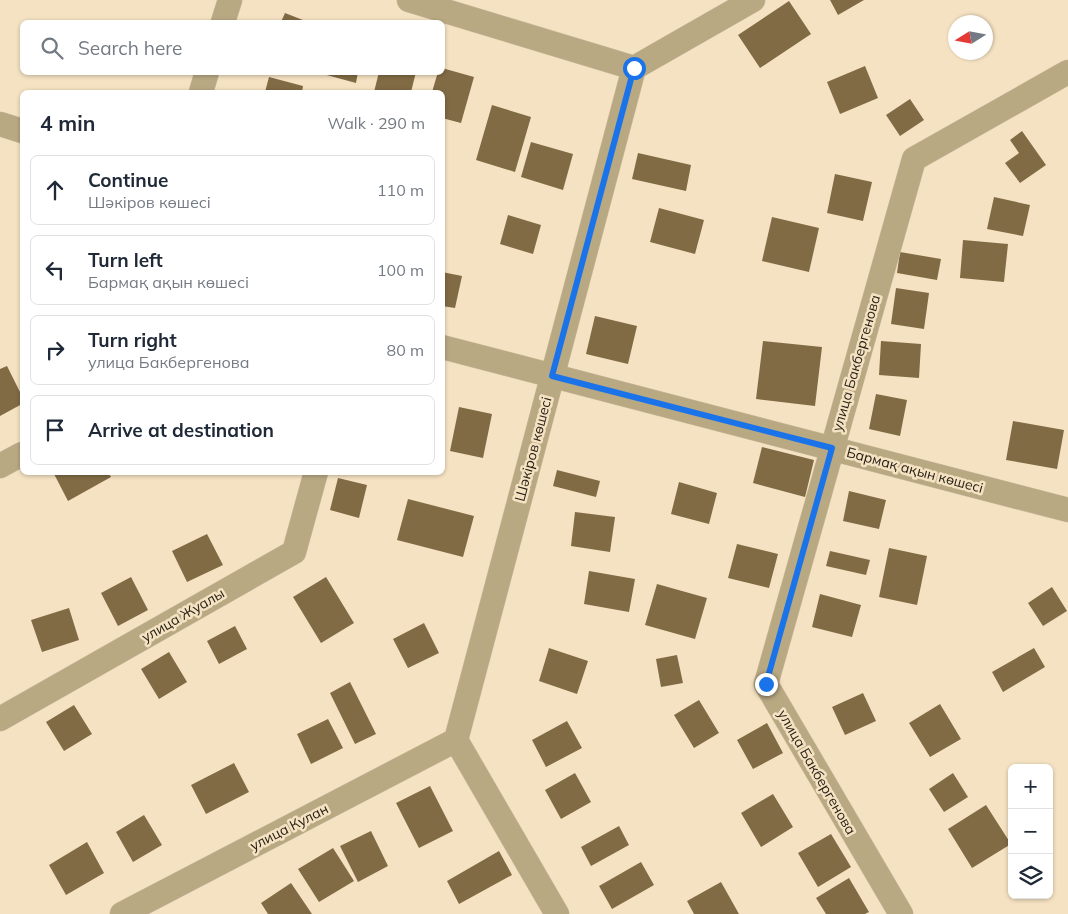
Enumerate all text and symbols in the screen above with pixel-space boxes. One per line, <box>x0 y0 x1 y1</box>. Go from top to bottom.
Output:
north arrow <box>948 15 993 60</box>
search box <box>20 20 445 75</box>
icon: search <box>38 34 66 62</box>
text: Search here <box>78 36 182 60</box>
route start <box>623 57 646 80</box>
text: 4 min <box>40 110 95 136</box>
text: Walk · 290 m <box>327 113 425 133</box>
text: Continue <box>88 168 168 192</box>
icon: ahead <box>41 176 69 204</box>
text: 110 m <box>377 180 424 200</box>
text: Шәкіров көшесі <box>88 192 211 212</box>
text: Turn left <box>88 248 163 272</box>
icon: left <box>41 256 69 284</box>
text: 100 m <box>377 260 424 280</box>
text: Бармақ ақын көшесі <box>88 272 249 292</box>
street label: улица Бакбергенова <box>828 293 884 433</box>
text: Turn right <box>88 328 177 352</box>
icon: right <box>41 336 69 364</box>
text: 80 m <box>387 340 424 360</box>
text: улица Бакбергенова <box>88 352 249 372</box>
street label: Шәкіров көшесі <box>510 395 556 503</box>
icon: arrive <box>41 416 69 444</box>
text: Arrive at destination <box>88 418 274 442</box>
street label: Бармақ ақын көшесі <box>845 443 985 497</box>
street label: улица Жуалы <box>138 584 228 646</box>
route end <box>755 673 778 696</box>
street label: улица Бакбергенова <box>774 706 860 838</box>
map controls <box>1008 764 1053 899</box>
button: + <box>1008 764 1053 809</box>
street label: улица Кулан <box>247 800 331 854</box>
button: − <box>1008 809 1053 854</box>
button: layers <box>1008 854 1053 899</box>

